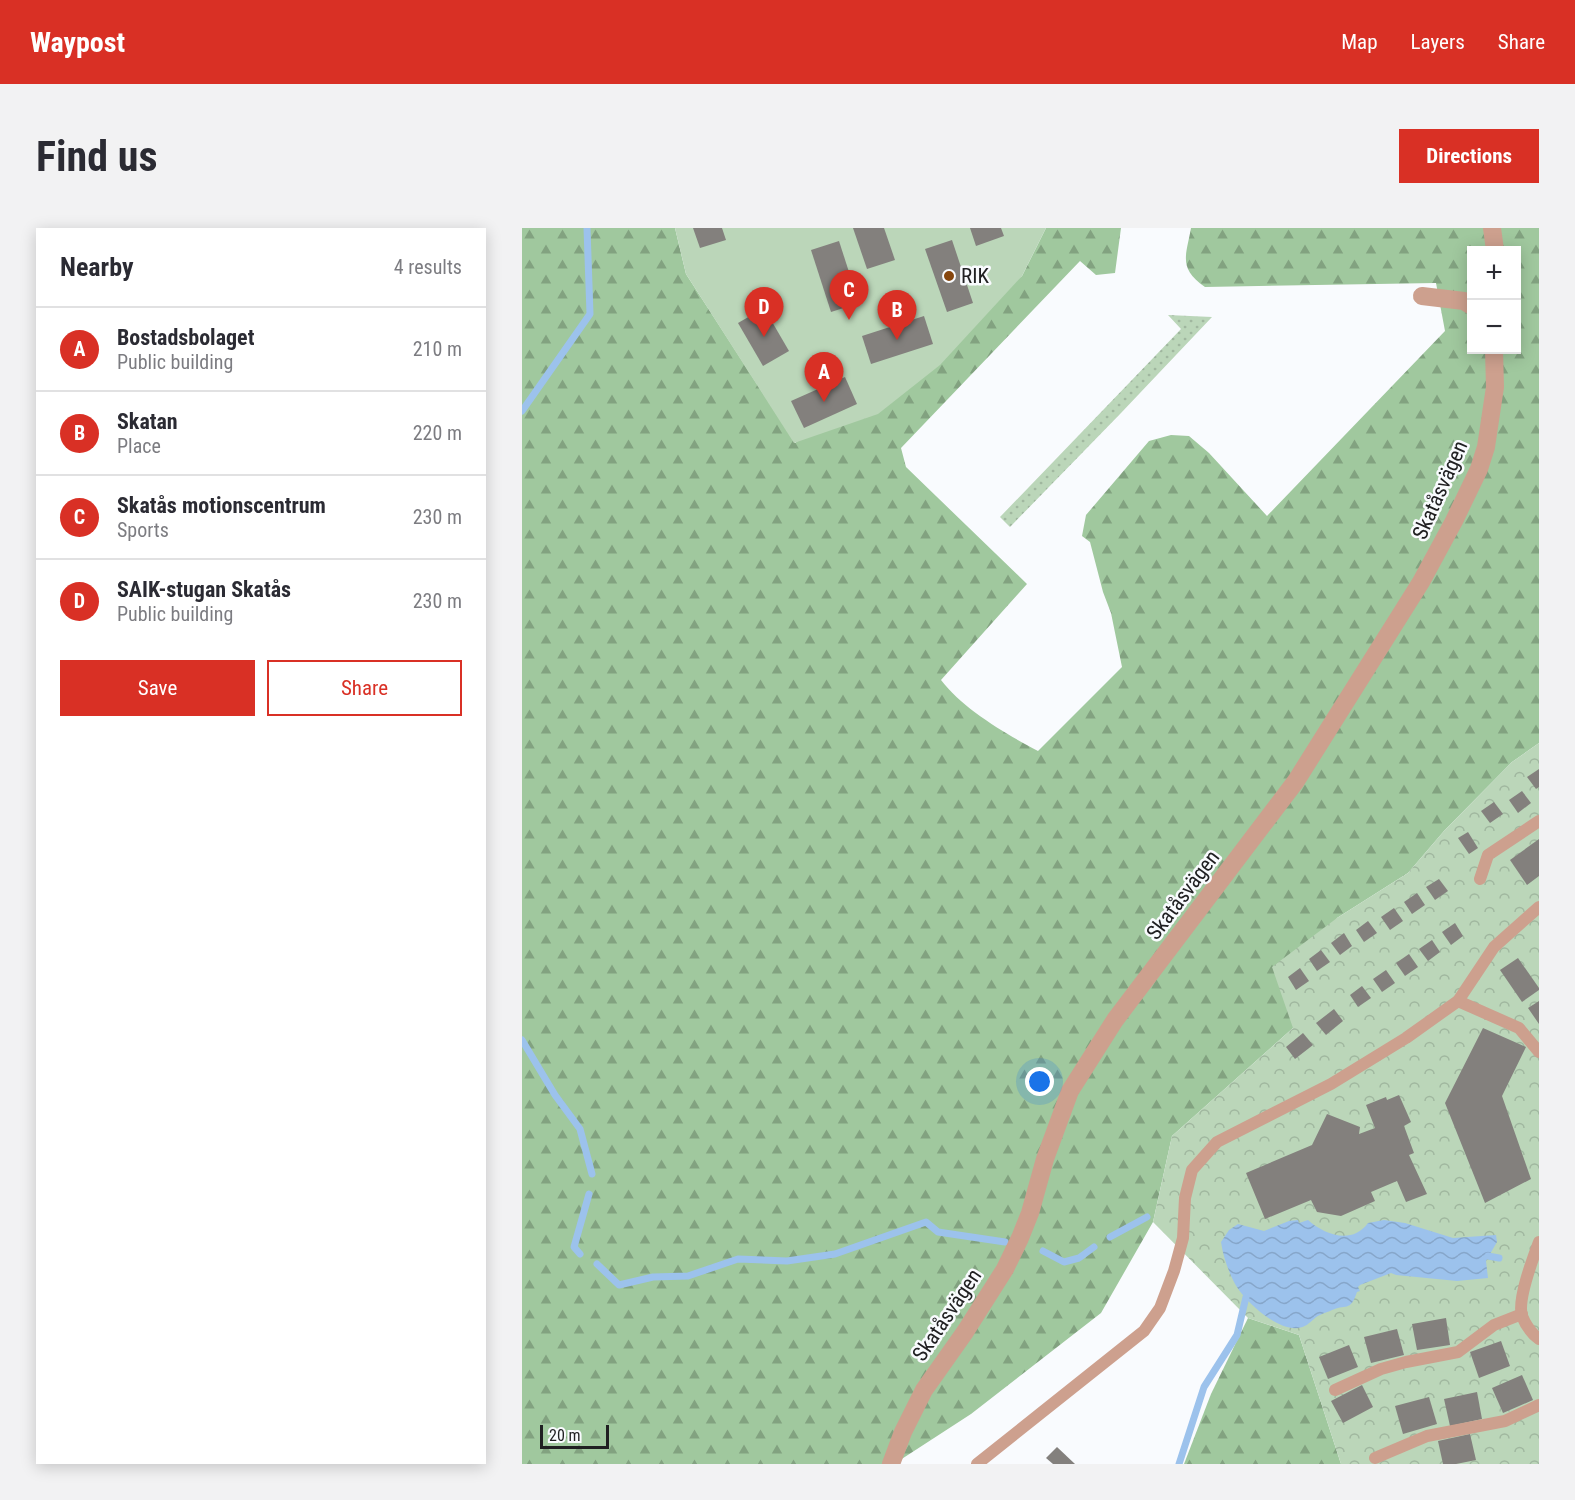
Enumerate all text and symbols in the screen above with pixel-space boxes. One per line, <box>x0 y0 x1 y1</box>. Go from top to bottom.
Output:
text: Waypost <box>30 26 125 59</box>
text: Map <box>1341 30 1378 54</box>
text: Layers <box>1411 30 1465 54</box>
text: Share <box>1498 30 1545 54</box>
button: Directions <box>1399 129 1539 183</box>
text: Find us <box>36 132 157 181</box>
map controls <box>1467 246 1521 354</box>
button: + <box>1467 246 1521 300</box>
text: Nearby <box>60 252 134 282</box>
text: 4 results <box>394 255 462 279</box>
place label: RIK <box>961 264 989 288</box>
marker: RIK <box>942 269 956 283</box>
pin: C <box>830 270 868 320</box>
pin: D <box>744 288 784 337</box>
pin: B <box>878 291 916 340</box>
button: − <box>1467 300 1521 354</box>
text: Bostadsbolaget <box>117 325 254 350</box>
text: A <box>74 337 85 361</box>
text: 210 m <box>413 337 462 361</box>
text: Public building <box>117 350 233 374</box>
pin: A <box>804 352 844 402</box>
text: Skatan <box>117 409 178 434</box>
text: B <box>74 421 85 445</box>
text: 220 m <box>413 421 462 445</box>
text: Place <box>117 434 161 458</box>
street label: Skatåsvägen <box>1408 437 1472 543</box>
text: Skatås motionscentrum <box>117 493 326 518</box>
text: C <box>74 505 85 529</box>
text: 230 m <box>413 505 462 529</box>
text: Sports <box>117 518 169 542</box>
text: SAIK-stugan Skatås <box>117 577 291 602</box>
text: D <box>74 589 85 613</box>
text: 230 m <box>413 589 462 613</box>
text: Public building <box>117 602 233 626</box>
button: Save <box>60 660 255 716</box>
button: Share <box>267 660 462 716</box>
street label: Skatåsvägen <box>1142 846 1224 944</box>
your location <box>1025 1067 1054 1096</box>
street label: Skatåsvägen <box>908 1265 986 1365</box>
scale bar <box>540 1422 609 1450</box>
text: 20 m <box>549 1426 581 1445</box>

